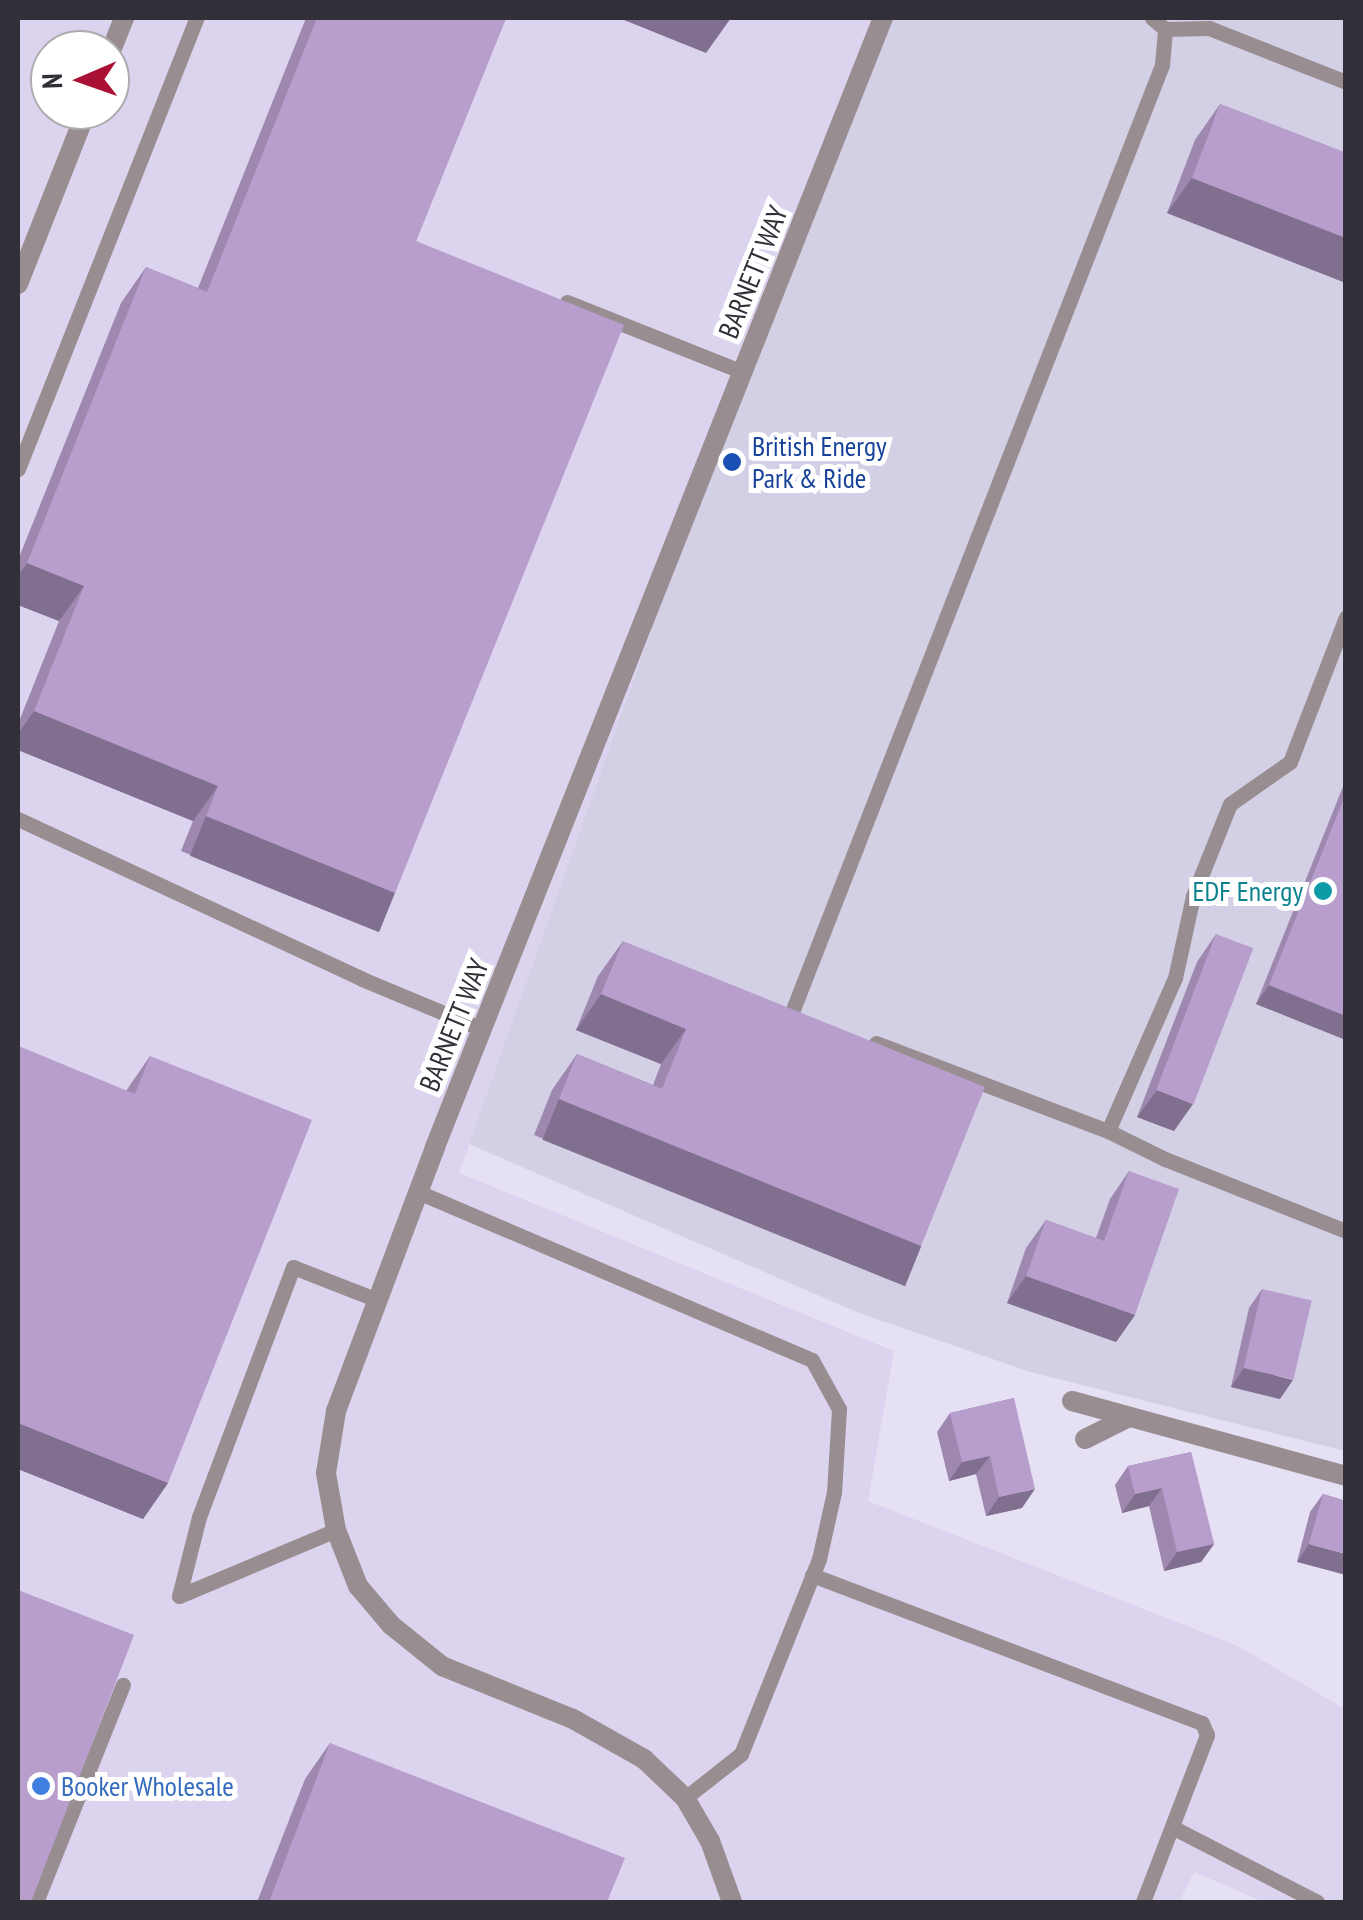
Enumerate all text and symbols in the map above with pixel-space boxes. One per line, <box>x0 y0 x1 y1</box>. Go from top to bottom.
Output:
north arrow <box>30 30 130 130</box>
text: N <box>33 73 70 89</box>
street label: BARNETT WAY <box>711 200 795 344</box>
place label: British Energy Park & Ride <box>752 429 887 495</box>
marker: British Energy Park & Ride <box>721 451 743 473</box>
place label: EDF Energy <box>1193 874 1303 908</box>
marker: EDF Energy <box>1312 880 1334 902</box>
street label: BARNETT WAY <box>412 953 496 1097</box>
place label: Booker Wholesale <box>61 1769 234 1803</box>
marker: Booker Wholesale <box>30 1775 52 1797</box>

